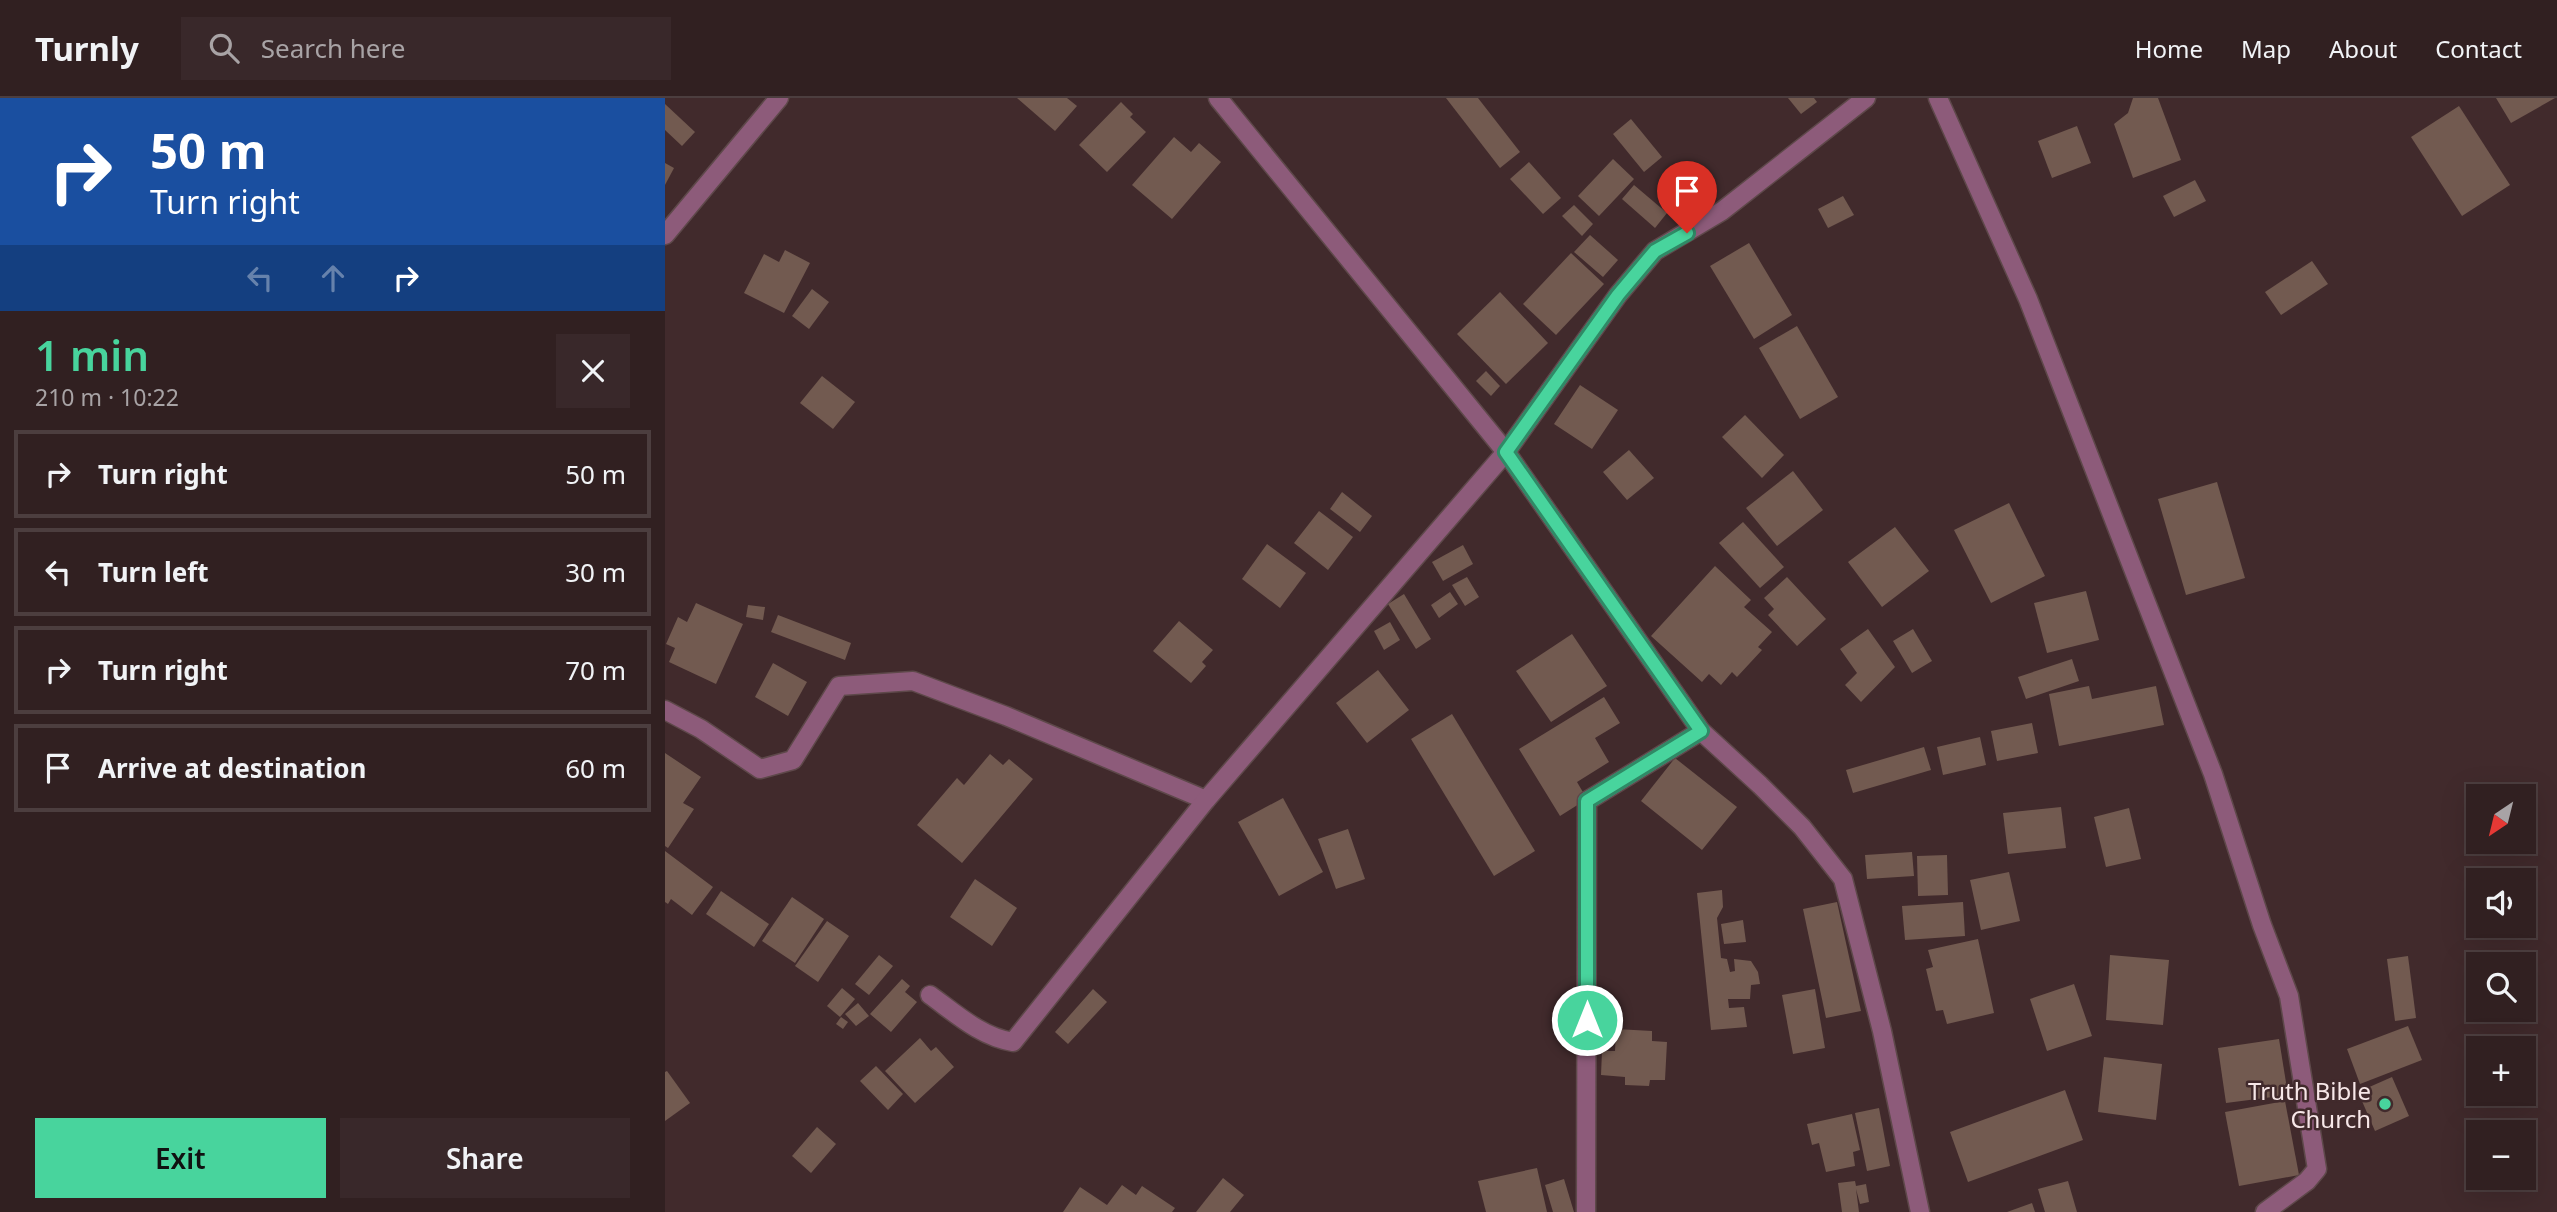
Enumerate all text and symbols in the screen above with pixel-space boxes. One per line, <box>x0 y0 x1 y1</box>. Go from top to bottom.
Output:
search box <box>181 17 671 80</box>
text: Turnly <box>35 26 139 71</box>
icon: search <box>205 29 243 67</box>
text: Search here <box>261 30 405 66</box>
text: Home <box>2135 32 2203 65</box>
text: Map <box>2241 32 2291 65</box>
text: About <box>2329 32 2397 65</box>
text: Contact <box>2435 32 2522 65</box>
text: 50 m <box>150 117 267 183</box>
icon: right <box>35 126 126 217</box>
pin <box>1657 161 1717 233</box>
icon: arrive <box>1668 172 1706 210</box>
text: Turn right <box>150 180 300 223</box>
icon: left <box>241 259 279 297</box>
icon: ahead <box>314 259 352 297</box>
icon: right <box>387 259 425 297</box>
text: 1 min <box>35 326 149 383</box>
button: close <box>556 334 630 408</box>
text: 210 m · 10:22 <box>35 381 179 413</box>
icon: right <box>39 455 77 493</box>
text: Turn right <box>98 456 228 492</box>
text: 50 m <box>565 456 626 492</box>
icon: left <box>39 553 77 591</box>
text: Turn left <box>98 554 209 590</box>
text: 30 m <box>565 554 626 590</box>
icon: right <box>39 651 77 689</box>
text: Turn right <box>98 652 228 688</box>
text: 70 m <box>565 652 626 688</box>
icon: arrive <box>39 749 77 787</box>
text: Arrive at destination <box>98 750 367 786</box>
text: 60 m <box>565 750 626 786</box>
north arrow <box>2466 784 2536 854</box>
map controls <box>2466 784 2536 1190</box>
button: sound <box>2466 868 2536 938</box>
button: search <box>2466 952 2536 1022</box>
position arrow <box>1550 983 1624 1057</box>
button: + <box>2466 1036 2536 1106</box>
place label: Truth Bible Church <box>2248 1074 2371 1135</box>
marker: Truth Bible Church <box>2377 1096 2393 1112</box>
button: Exit <box>35 1118 326 1198</box>
button: Share <box>340 1118 630 1198</box>
button: − <box>2466 1120 2536 1190</box>

